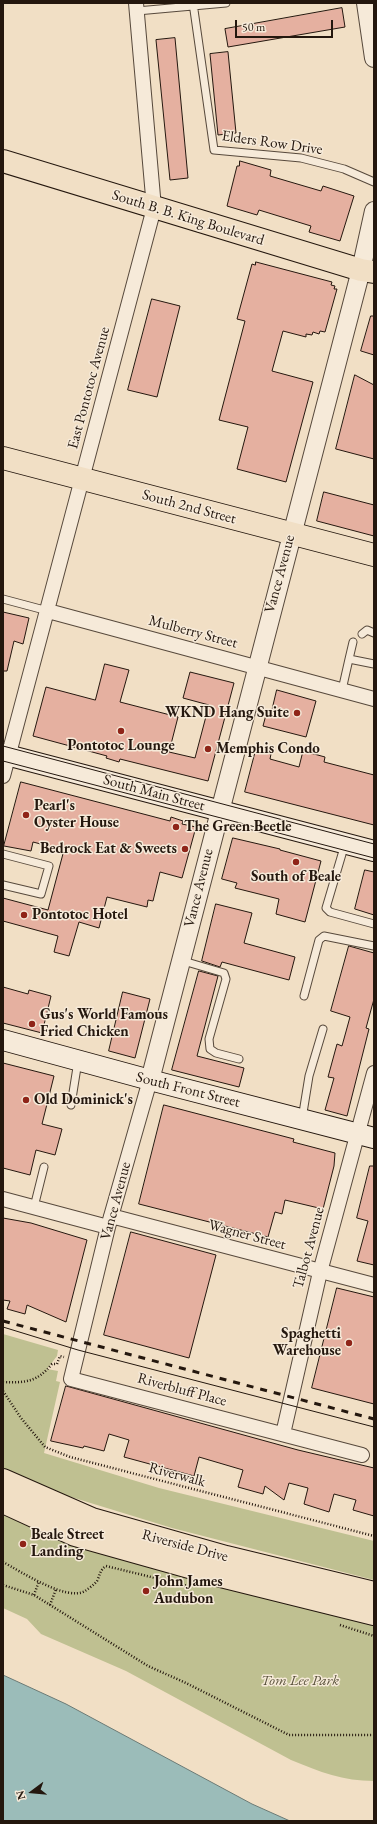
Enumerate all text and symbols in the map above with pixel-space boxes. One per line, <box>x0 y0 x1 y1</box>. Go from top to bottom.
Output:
scale bar <box>237 12 335 38</box>
text: 50 m <box>242 19 265 35</box>
street label: Elders Row Drive <box>220 127 324 159</box>
street label: South B. B. King Boulevard <box>110 186 266 250</box>
street label: East Pontotoc Avenue <box>64 325 114 451</box>
street label: South 2nd Street <box>140 486 238 528</box>
street label: Vance Avenue <box>261 533 299 615</box>
street label: Mulberry Street <box>147 612 239 652</box>
place label: WKND Hang Suite <box>165 704 289 722</box>
marker: WKND Hang Suite <box>292 708 302 718</box>
marker: Pontotoc Lounge <box>116 726 126 736</box>
place label: Pontotoc Lounge <box>67 737 175 755</box>
place label: Memphis Condo <box>216 740 320 758</box>
marker: Memphis Condo <box>203 744 213 754</box>
street label: South Main Street <box>101 771 207 815</box>
place label: Pearl's Oyster House <box>34 797 119 832</box>
marker: Pearl's Oyster House <box>21 810 31 820</box>
place label: The Green Beetle <box>184 818 292 836</box>
marker: The Green Beetle <box>171 822 181 832</box>
place label: Bedrock Eat & Sweets <box>40 840 177 858</box>
marker: Bedrock Eat & Sweets <box>180 844 190 854</box>
street label: Vance Avenue <box>181 847 217 929</box>
marker: South of Beale <box>291 857 301 867</box>
place label: South of Beale <box>251 868 341 886</box>
place label: Pontotoc Hotel <box>32 906 128 924</box>
marker: Pontotoc Hotel <box>19 910 29 920</box>
place label: Gus's World Famous Fried Chicken <box>40 1006 168 1041</box>
marker: Gus's World Famous Fried Chicken <box>27 1019 37 1029</box>
street label: South Front Street <box>134 1068 242 1112</box>
place label: Old Dominick's <box>34 1091 133 1109</box>
marker: Old Dominick's <box>21 1095 31 1105</box>
street label: Vance Avenue <box>97 1160 135 1242</box>
street label: Talbot Avenue <box>289 1205 329 1291</box>
street label: Wagner Street <box>206 1216 288 1254</box>
place label: Spaghetti Warehouse <box>273 1325 341 1360</box>
marker: Spaghetti Warehouse <box>344 1338 354 1348</box>
street label: Riverbluff Place <box>135 1369 229 1411</box>
street label: Riverwalk <box>147 1459 207 1491</box>
place label: Beale Street Landing <box>31 1526 104 1561</box>
street label: Riverside Drive <box>140 1526 230 1566</box>
marker: Beale Street Landing <box>18 1539 28 1549</box>
place label: John James Audubon <box>154 1573 223 1608</box>
marker: John James Audubon <box>141 1586 151 1596</box>
park label: Tom Lee Park <box>261 1672 339 1690</box>
north arrow <box>12 1772 52 1812</box>
text: N <box>13 1789 28 1802</box>

